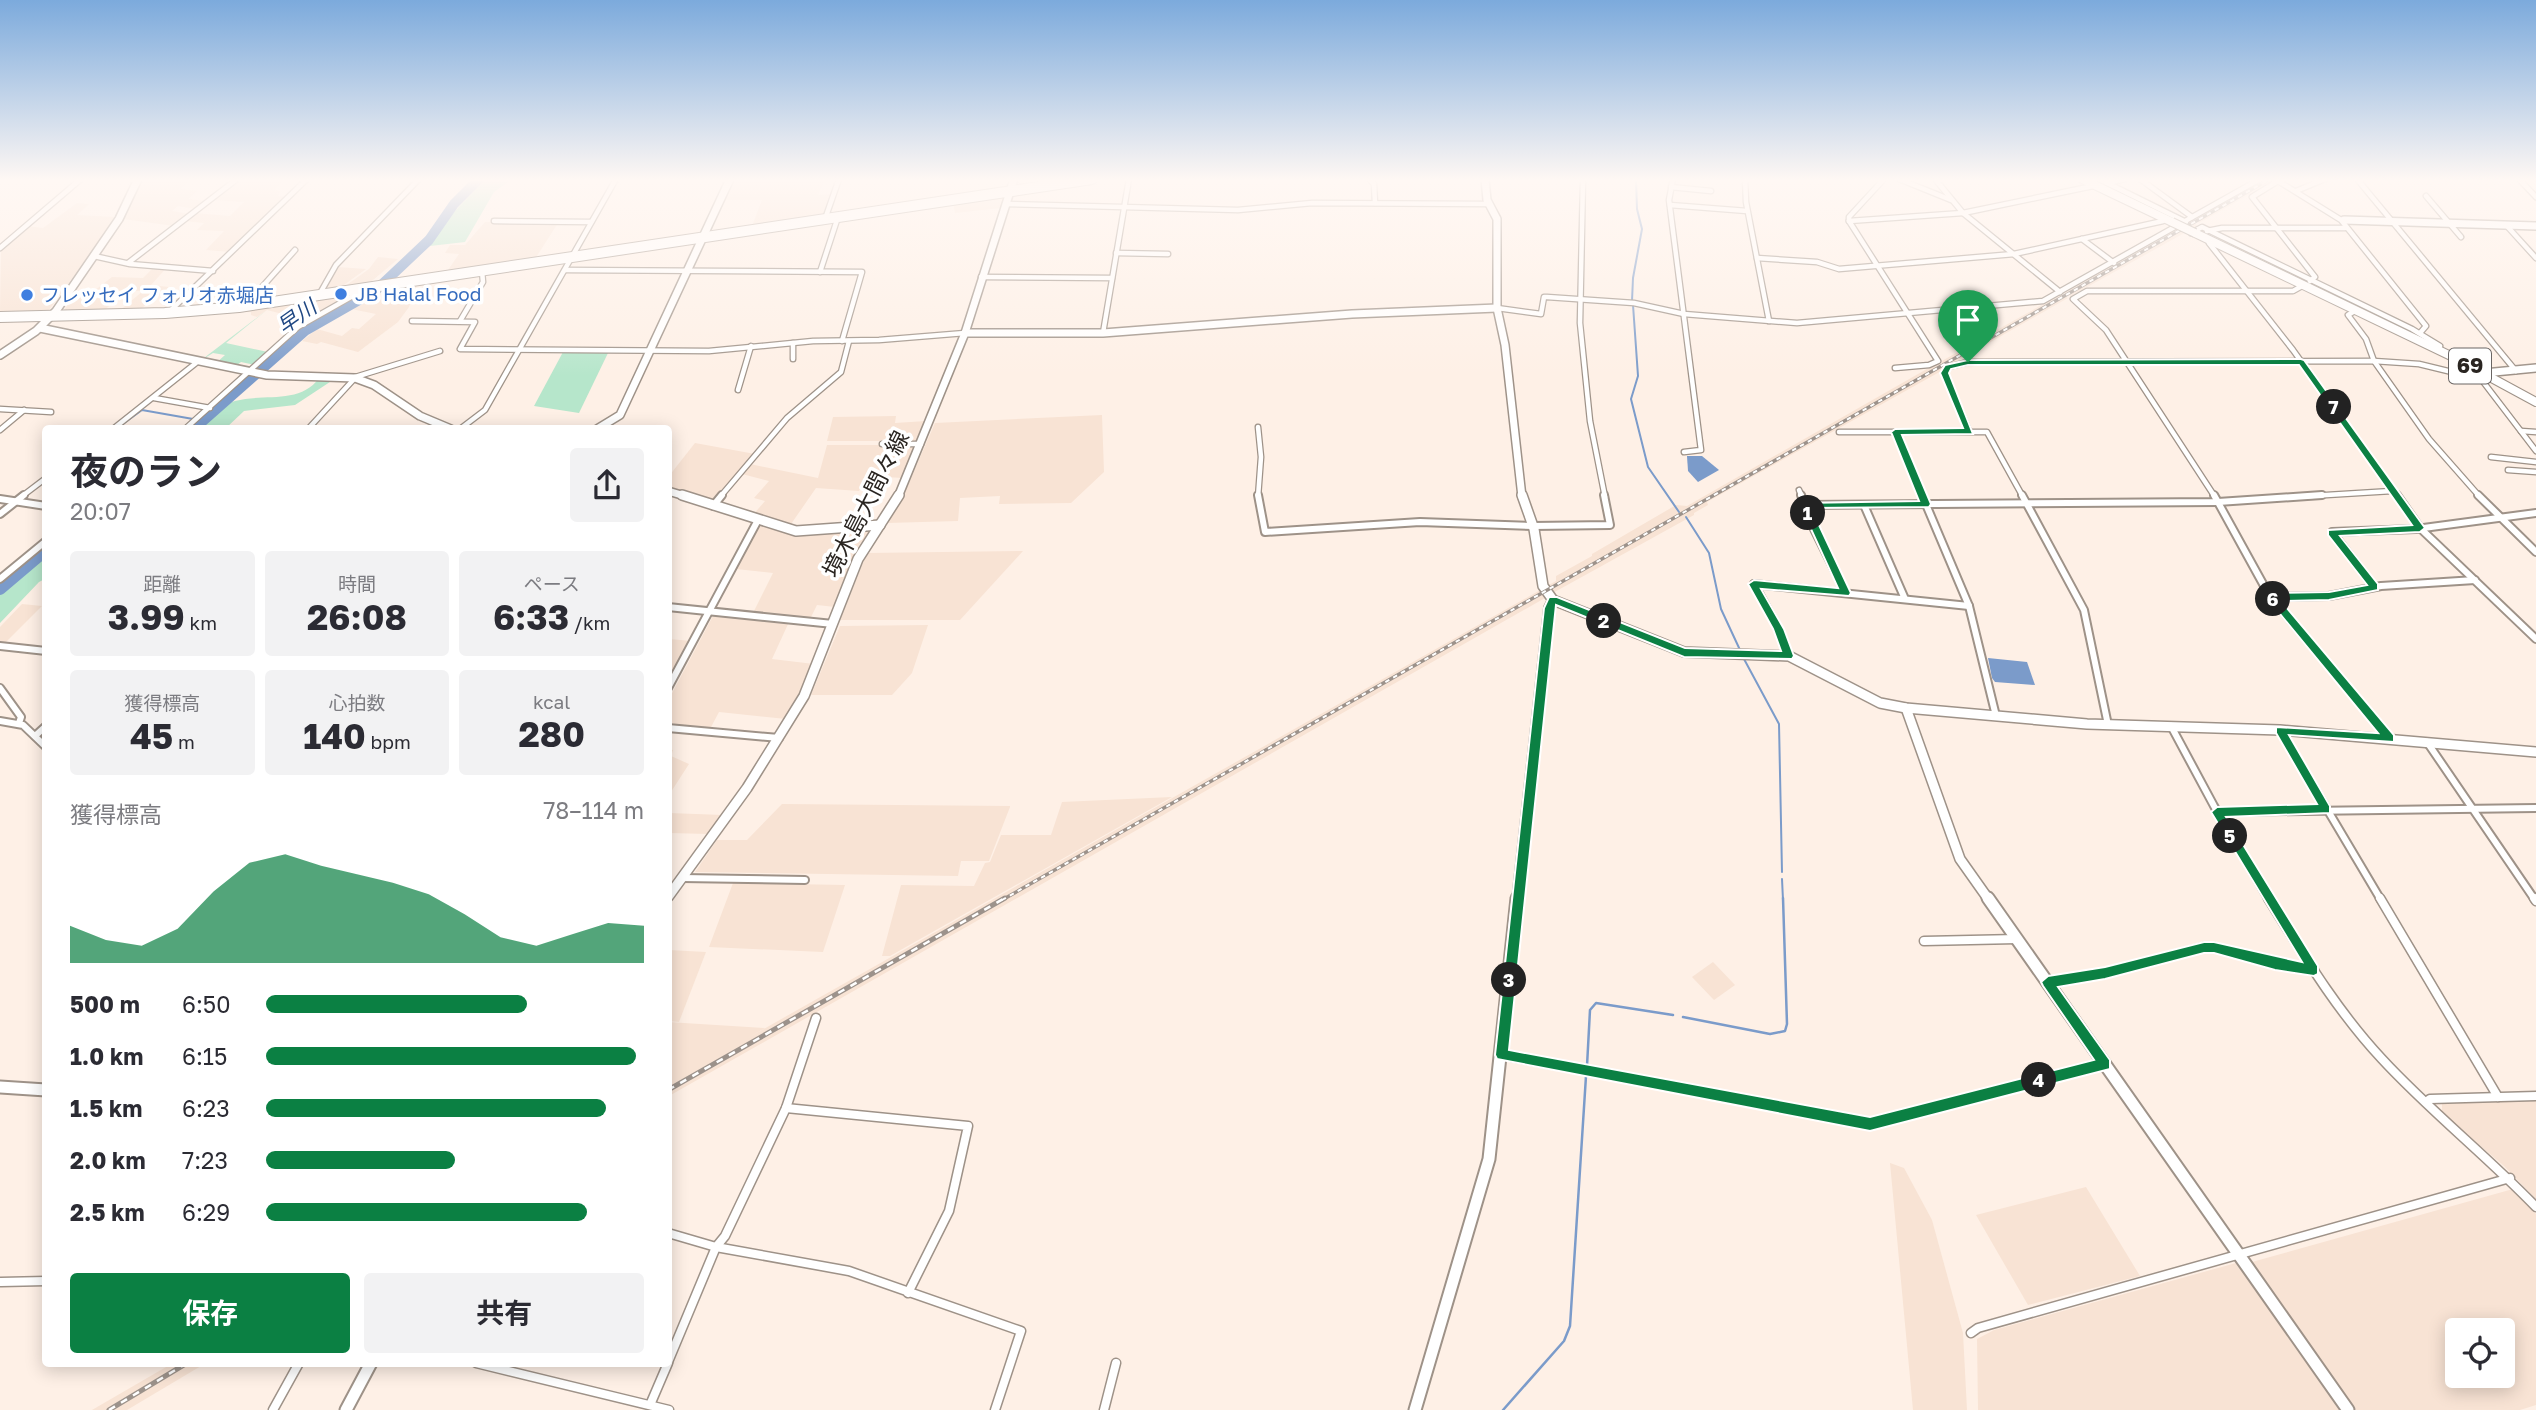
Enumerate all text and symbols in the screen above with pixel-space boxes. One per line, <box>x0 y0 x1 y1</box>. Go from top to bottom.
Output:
place label: JB Halal Food <box>355 282 481 305</box>
place label: フレッセイ フォリオ赤堀店 <box>41 283 274 306</box>
marker: JB Halal Food <box>333 286 349 302</box>
marker: フレッセイ フォリオ赤堀店 <box>19 287 35 303</box>
pin <box>1938 290 1998 362</box>
water label: 早川 <box>272 292 323 339</box>
icon: arrive <box>1949 301 1987 339</box>
road number: 69 <box>2449 348 2491 384</box>
pin: 7 <box>2316 390 2352 424</box>
text: 7 <box>2328 395 2339 418</box>
street label: 境木島大間々線 <box>816 425 914 582</box>
text: 夜のラン <box>70 448 222 493</box>
button: share <box>570 448 644 522</box>
pin: 1 <box>1790 496 1826 530</box>
text: 20:07 <box>70 497 131 525</box>
text: 1 <box>1803 501 1812 524</box>
text: 距離 <box>143 572 181 595</box>
text: 時間 <box>338 572 376 595</box>
text: ペース <box>524 572 580 595</box>
pin: 6 <box>2256 582 2290 616</box>
text: 6 <box>2266 587 2279 610</box>
text: 3.99 <box>108 596 185 638</box>
text: 26:08 <box>307 596 407 638</box>
text: 6:33 <box>493 596 569 638</box>
pin: 2 <box>1586 604 1622 638</box>
text: 2 <box>1598 609 1609 632</box>
text: km <box>185 611 217 634</box>
text: /km <box>569 611 610 634</box>
text: kcal <box>533 690 570 713</box>
text: 獲得標高 <box>124 691 200 714</box>
text: 心拍数 <box>328 691 386 714</box>
text: 280 <box>518 713 585 755</box>
text: 45 <box>130 715 173 757</box>
text: 140 <box>303 715 366 757</box>
text: m <box>173 730 195 753</box>
text: bpm <box>366 730 411 753</box>
text: 78–114 m <box>543 796 644 824</box>
text: 獲得標高 <box>70 800 162 828</box>
pin: 5 <box>2212 818 2248 854</box>
text: 5 <box>2224 824 2235 847</box>
pin: 3 <box>1492 962 1526 998</box>
text: 3 <box>1503 968 1514 991</box>
text: 500 m <box>70 990 140 1018</box>
text: 6:50 <box>182 990 230 1018</box>
text: 1.0 km <box>70 1042 143 1070</box>
text: 6:15 <box>182 1042 227 1070</box>
pin: 4 <box>2022 1062 2056 1098</box>
text: 4 <box>2033 1068 2044 1091</box>
text: 1.5 km <box>70 1094 142 1122</box>
text: 6:23 <box>182 1094 230 1122</box>
text: 2.0 km <box>70 1146 146 1174</box>
text: 7:23 <box>182 1146 228 1174</box>
text: 2.5 km <box>70 1198 145 1226</box>
text: 6:29 <box>182 1198 230 1226</box>
button: 保存 <box>70 1273 350 1353</box>
button: 共有 <box>364 1273 644 1353</box>
map controls <box>2445 1318 2515 1388</box>
button: locate <box>2445 1318 2515 1388</box>

